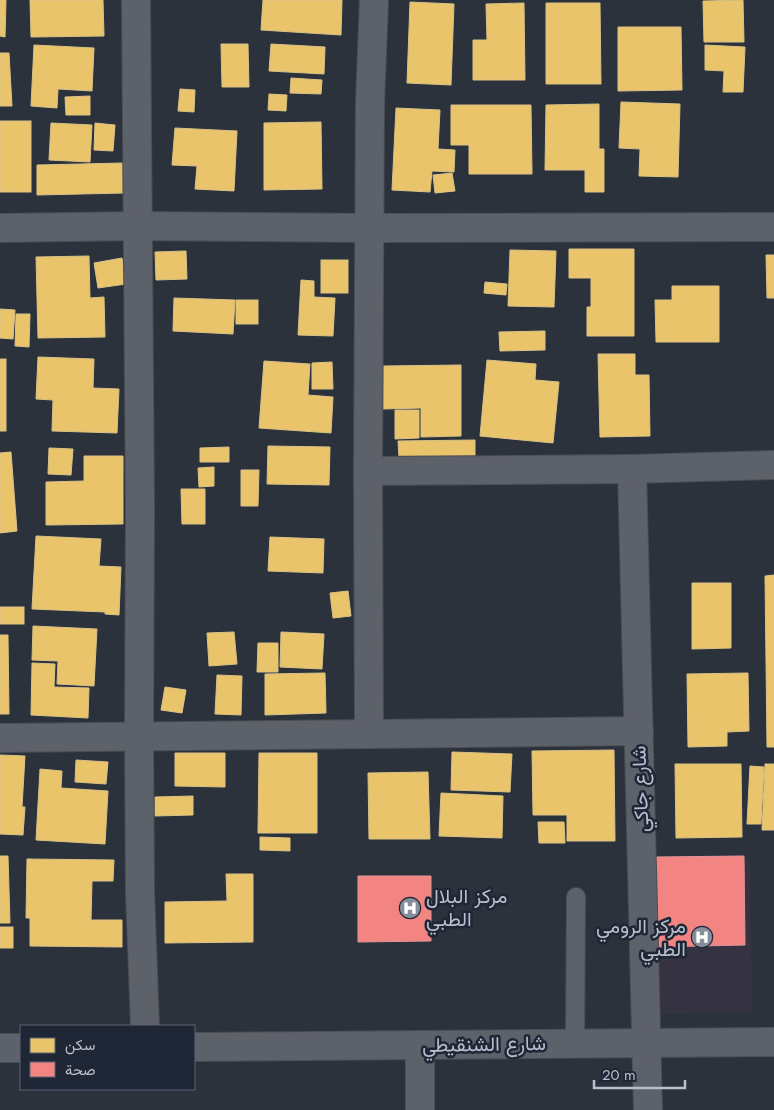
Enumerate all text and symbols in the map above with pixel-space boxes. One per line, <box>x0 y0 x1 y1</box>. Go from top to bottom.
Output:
street label: شارع جاكي <box>624 745 659 833</box>
place label: مركز البلال الطبي <box>426 882 507 936</box>
hospital icon: مركز البلال الطبي <box>398 896 422 920</box>
place label: مركز الرومي الطبي <box>596 912 686 966</box>
hospital icon: مركز الرومي الطبي <box>690 925 714 949</box>
legend <box>20 1025 195 1090</box>
street label: شارع الشنقيطي <box>422 1029 546 1062</box>
text: سكن <box>65 1034 95 1056</box>
scale bar <box>594 1058 685 1090</box>
text: صحة <box>65 1059 96 1081</box>
text: 20 m <box>602 1064 636 1086</box>

